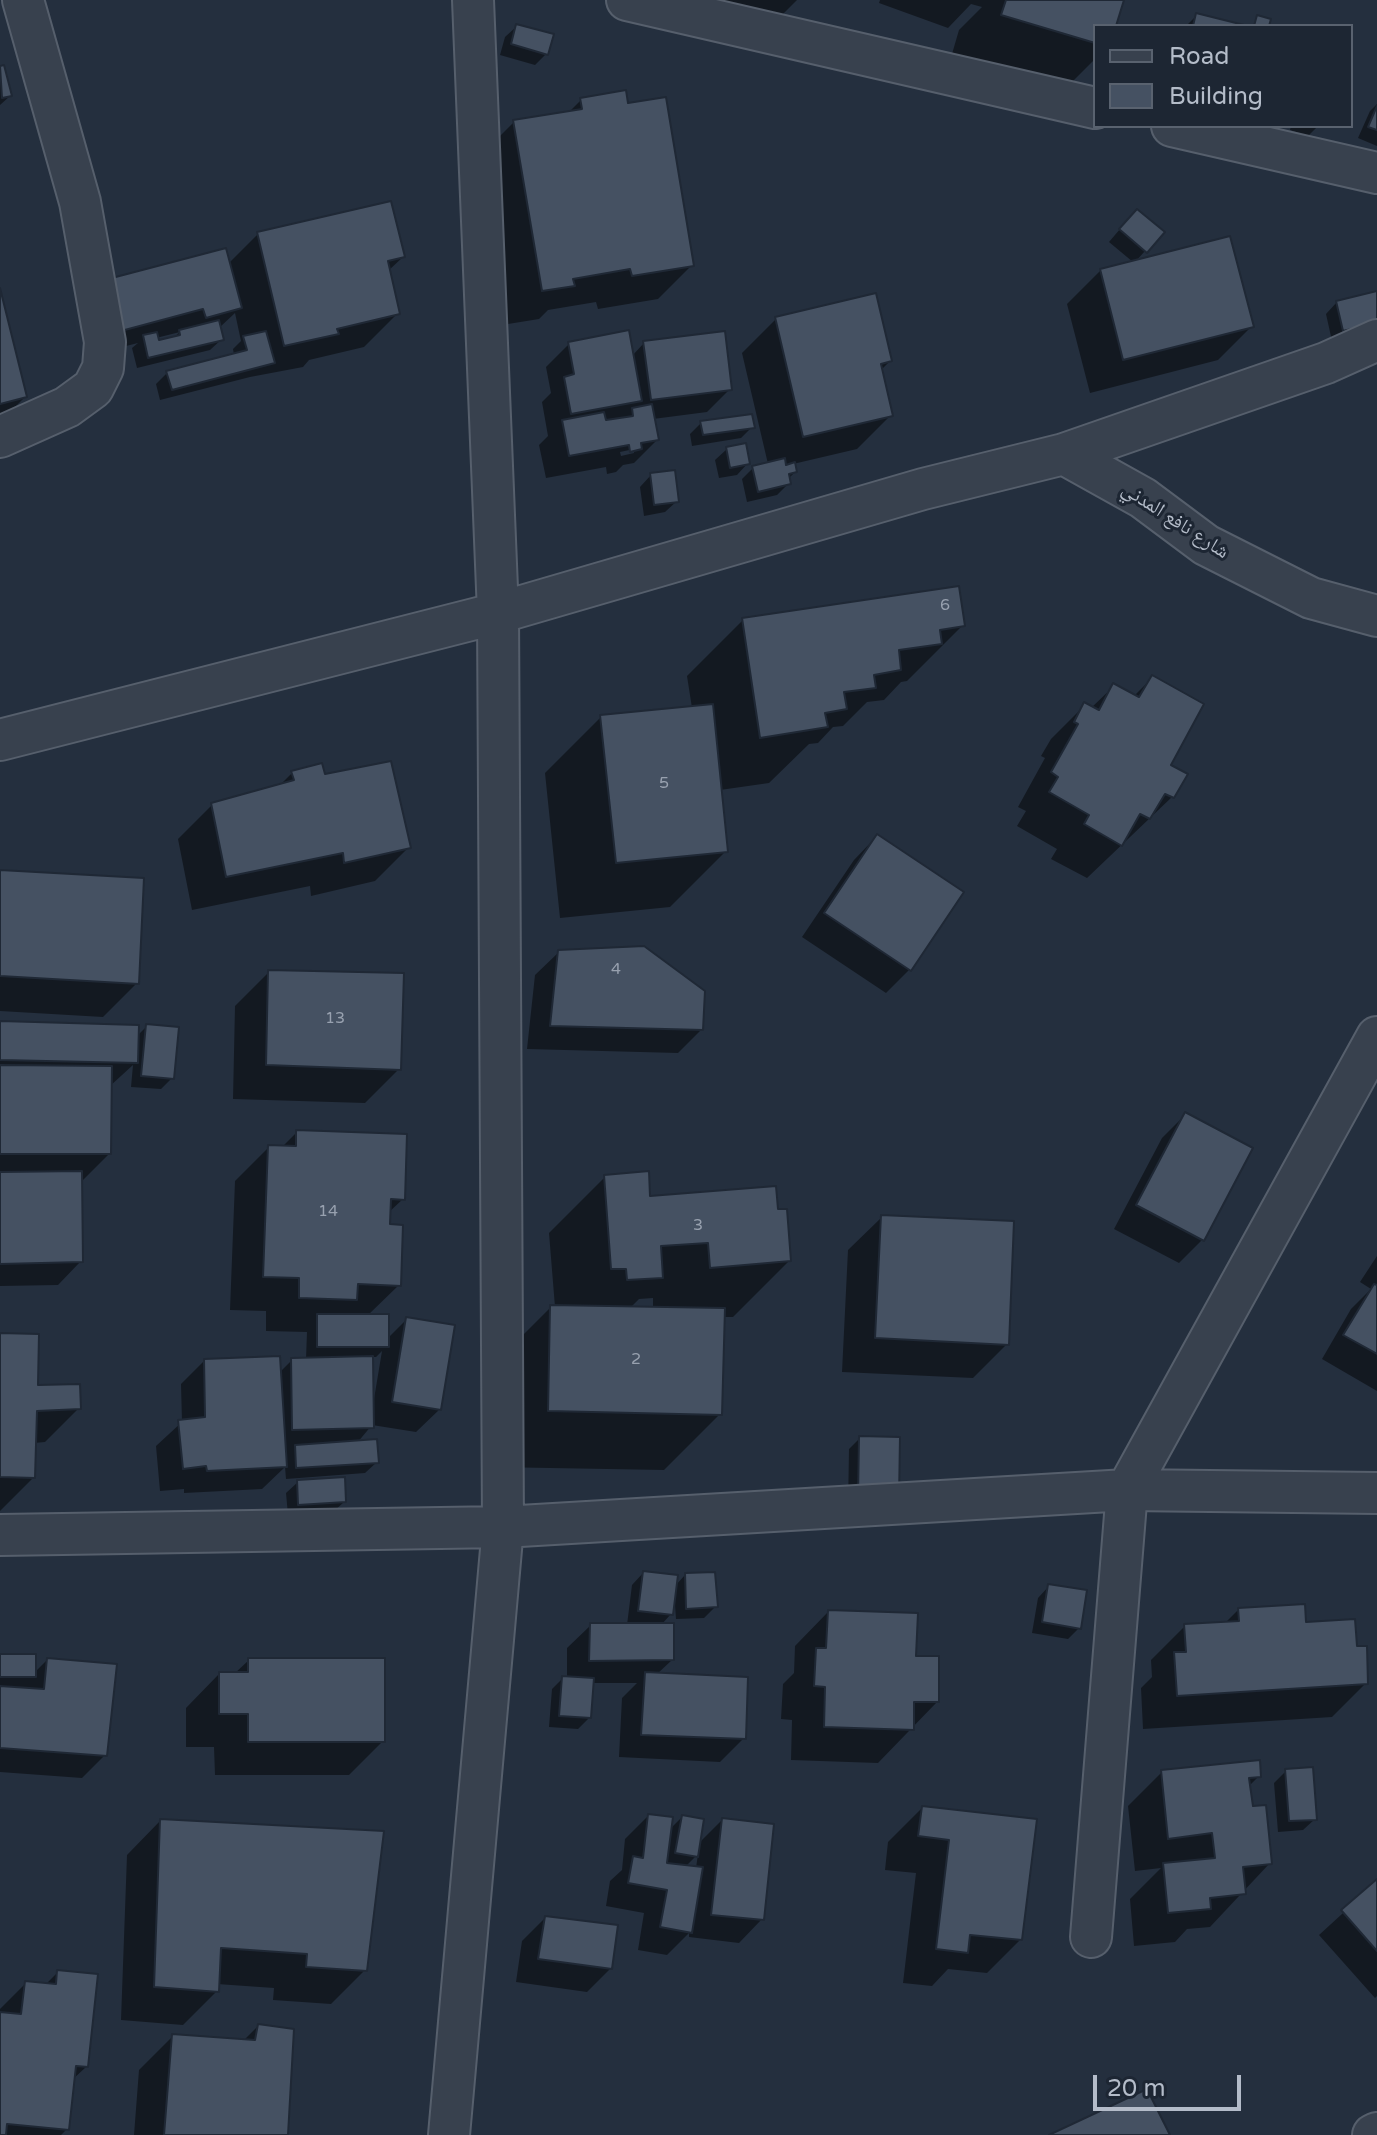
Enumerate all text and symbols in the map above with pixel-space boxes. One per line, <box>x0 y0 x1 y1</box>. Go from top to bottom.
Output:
legend <box>1093 24 1353 128</box>
text: Road <box>1169 42 1229 71</box>
text: Building <box>1169 82 1263 111</box>
street label: شارع نافع المدني <box>1117 477 1233 565</box>
house number: 6 <box>940 596 950 616</box>
house number: 5 <box>659 774 669 794</box>
house number: 4 <box>611 960 621 980</box>
house number: 13 <box>325 1009 345 1029</box>
house number: 14 <box>318 1202 338 1222</box>
house number: 3 <box>693 1216 703 1236</box>
house number: 2 <box>631 1350 641 1370</box>
scale bar <box>1097 2059 1245 2109</box>
text: 20 m <box>1107 2074 1165 2103</box>

